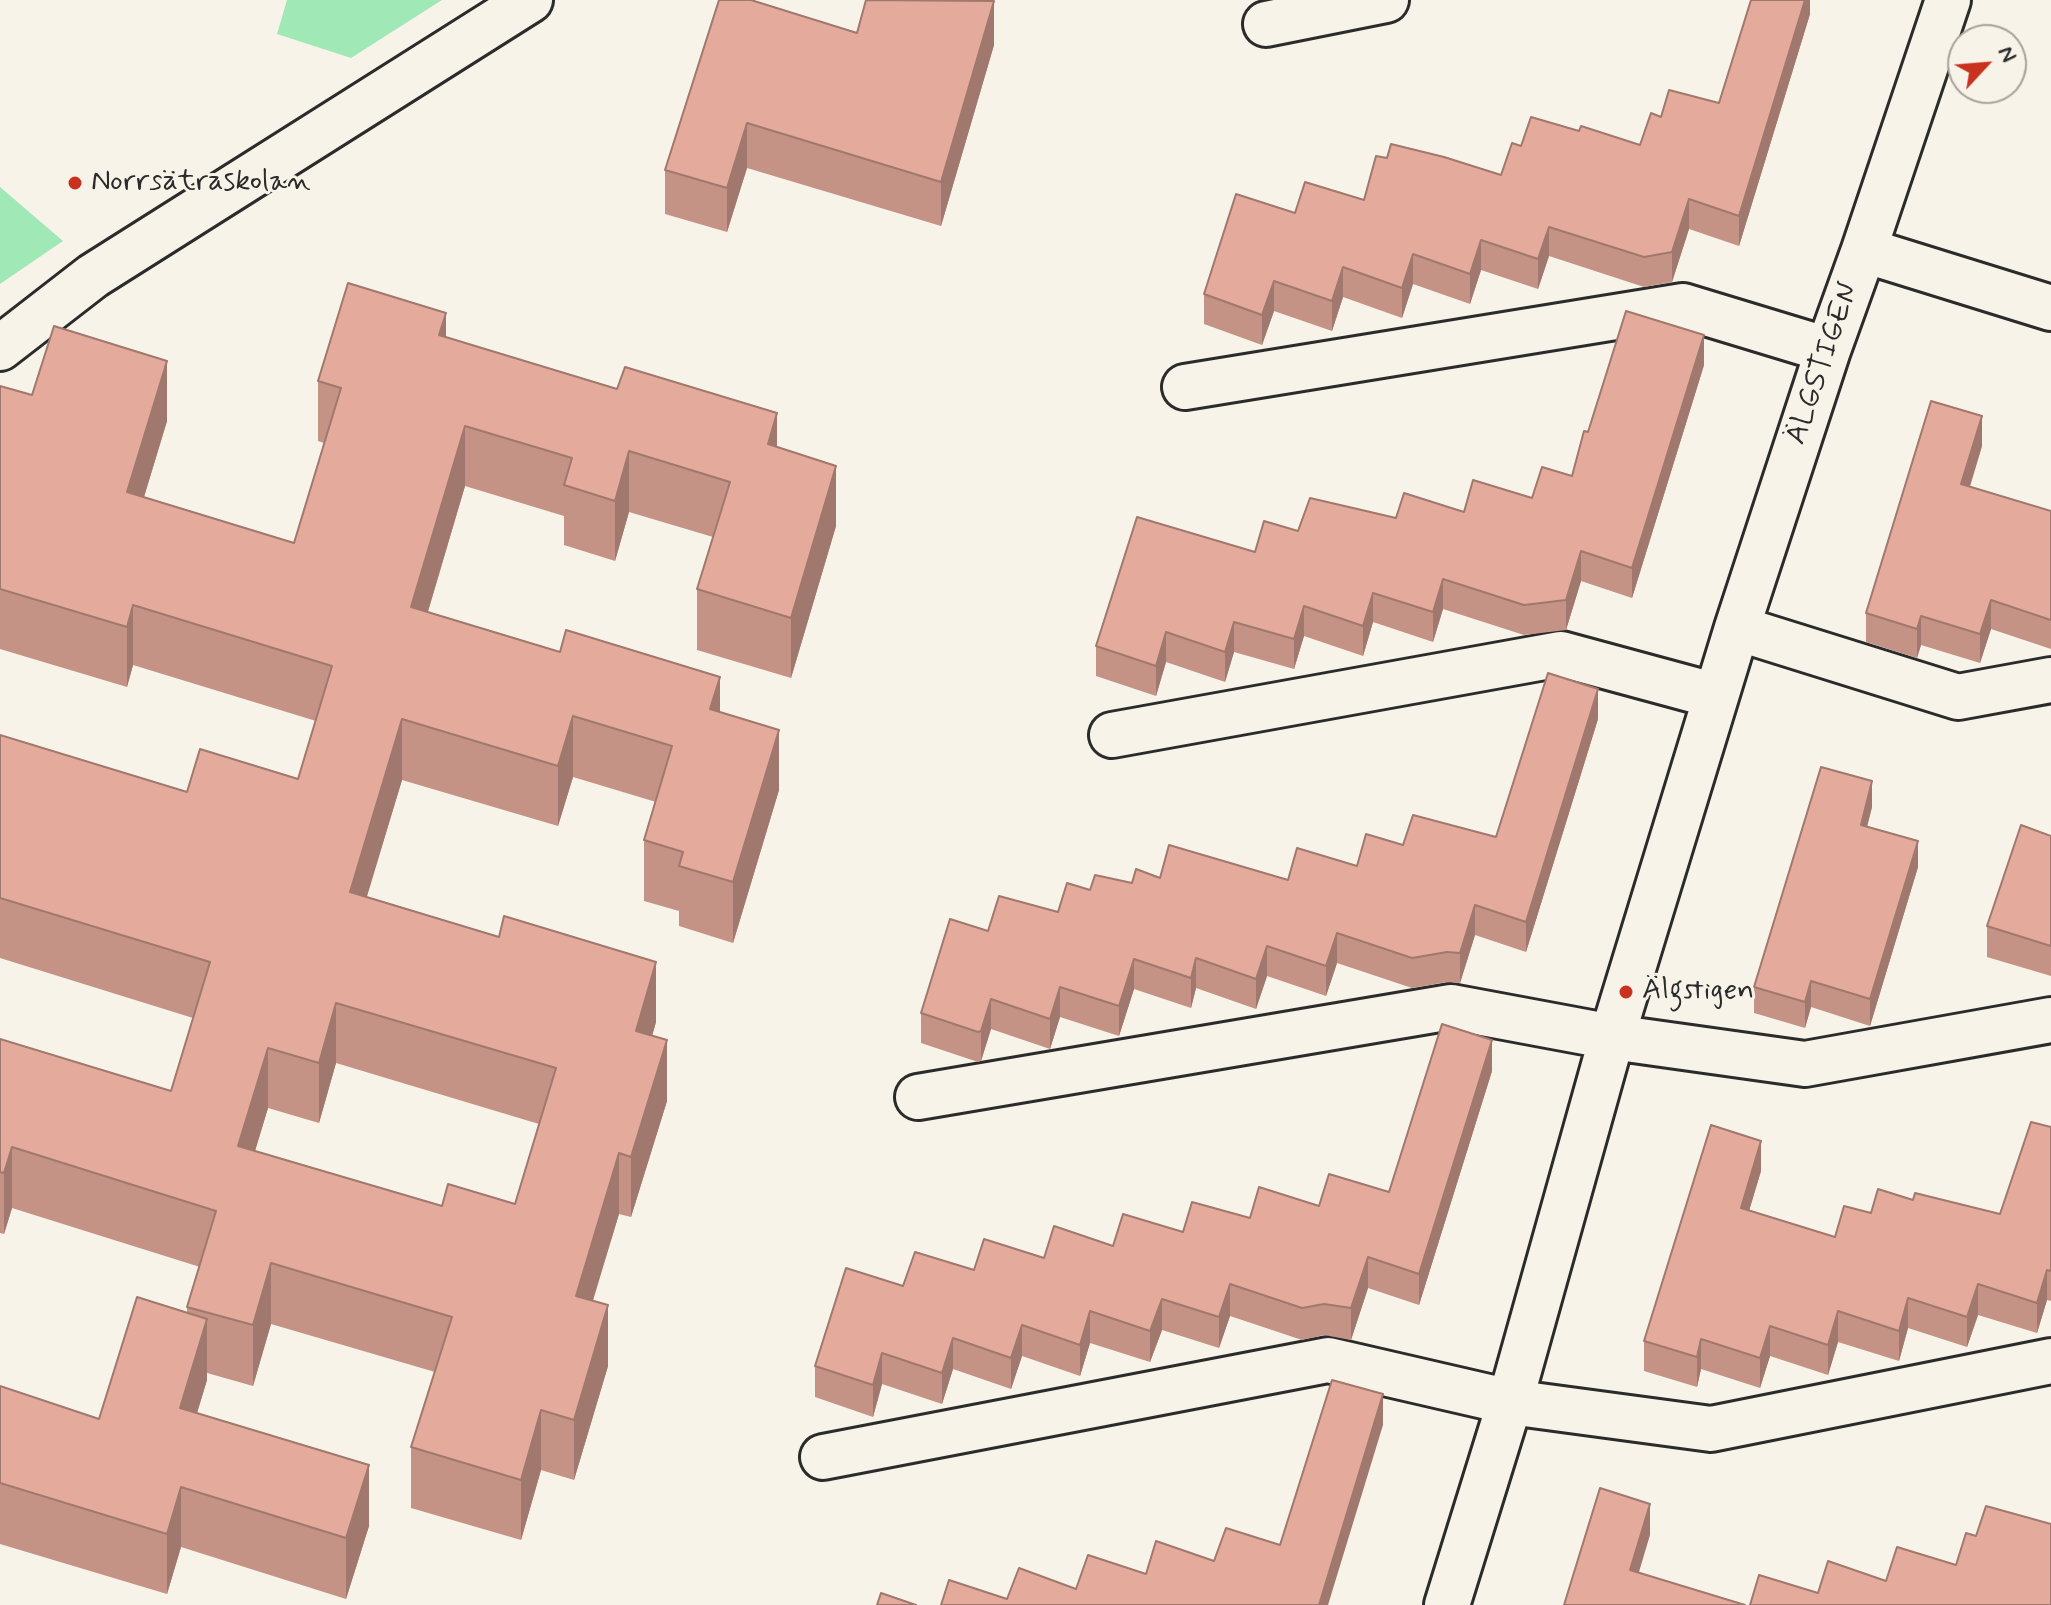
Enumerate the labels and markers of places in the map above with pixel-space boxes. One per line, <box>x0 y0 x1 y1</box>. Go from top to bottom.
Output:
place label: Norrsätraskolan <box>91 165 311 201</box>
marker: Norrsätraskolan <box>66 174 84 192</box>
place label: Älgstigen <box>1642 974 1754 1010</box>
marker: Älgstigen <box>1617 983 1635 1001</box>

